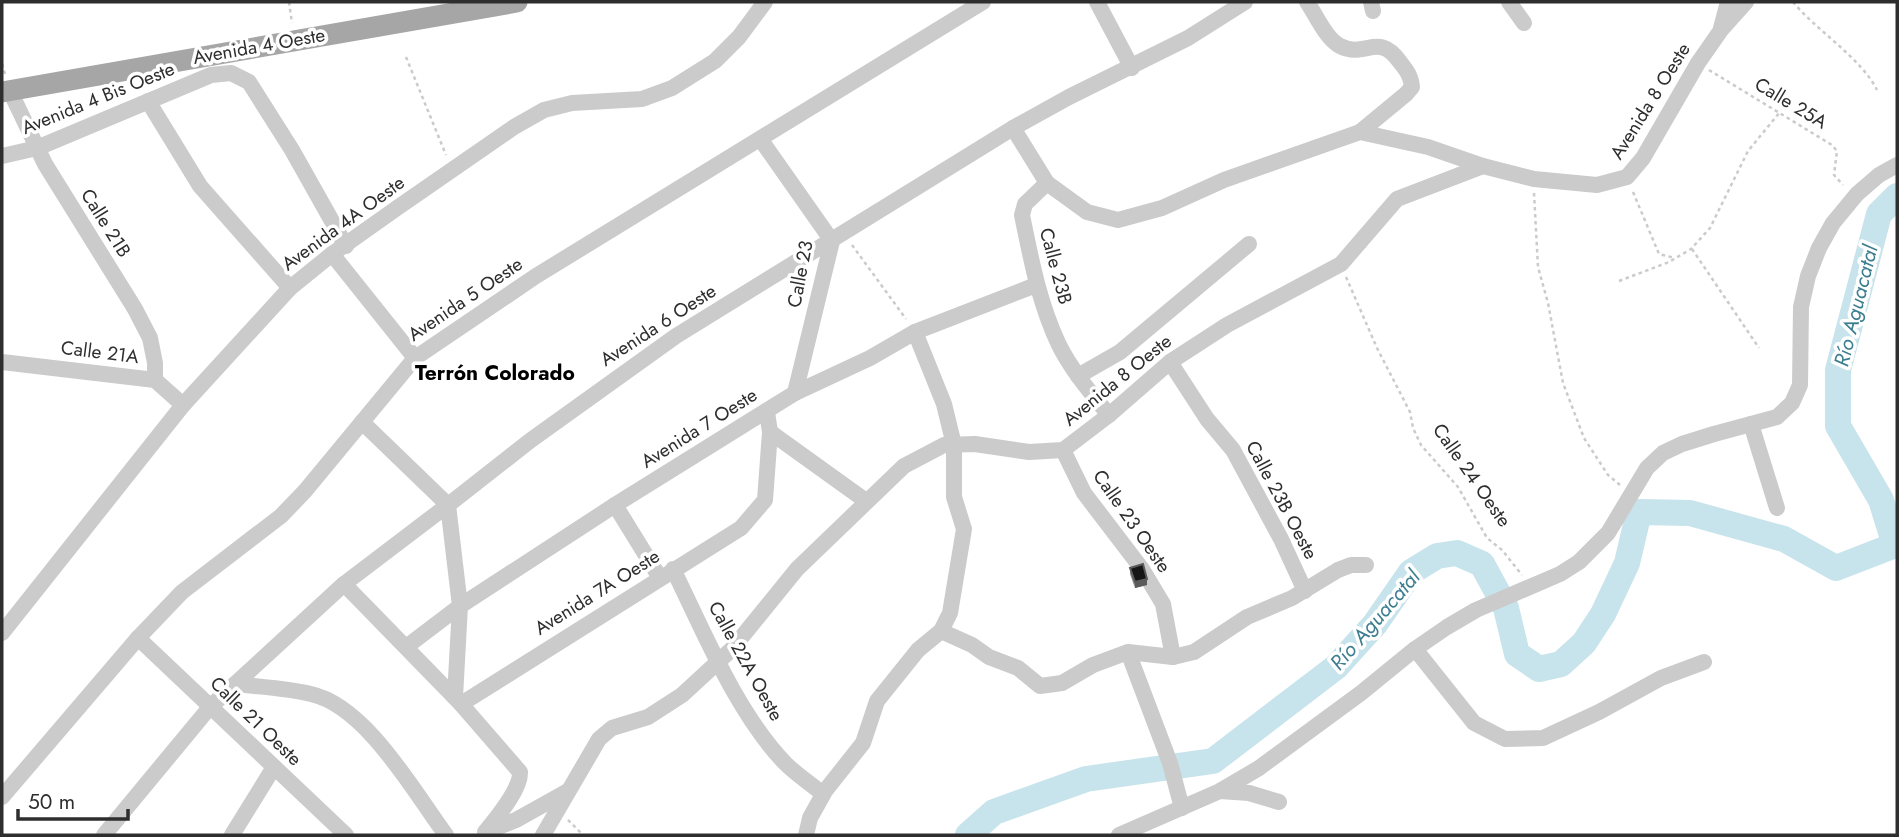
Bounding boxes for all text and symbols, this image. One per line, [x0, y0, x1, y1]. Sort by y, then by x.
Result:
street label: Avenida 4 Oeste [191, 21, 327, 71]
street label: Avenida 8 Oeste [1603, 37, 1697, 165]
street label: Avenida 4 Bis Oeste [18, 55, 179, 141]
street label: Calle 25A [1750, 71, 1833, 136]
street label: Avenida 4A Oeste [276, 169, 410, 277]
street label: Calle 21B [74, 183, 138, 263]
street label: Calle 23B [1033, 225, 1079, 307]
street label: Calle 23 [780, 238, 820, 310]
water label: Río Aguacatal [1826, 241, 1886, 370]
street label: Avenida 5 Oeste [402, 250, 528, 347]
street label: Avenida 6 Oeste [595, 277, 722, 373]
street label: Avenida 8 Oeste [1057, 328, 1177, 432]
street label: Calle 21A [60, 334, 141, 370]
district label: Terrón Colorado [415, 358, 575, 388]
street label: Avenida 7 Oeste [636, 381, 763, 475]
street label: Calle 24 Oeste [1426, 418, 1518, 532]
street label: Calle 23B Oeste [1239, 436, 1325, 564]
street label: Calle 23 Oeste [1087, 464, 1178, 578]
street label: Avenida 7A Oeste [529, 543, 665, 641]
water label: Río Aguacatal [1323, 562, 1428, 677]
street label: Calle 22A Oeste [702, 596, 790, 726]
street label: Calle 21 Oeste [204, 670, 308, 772]
scale bar [18, 778, 128, 822]
text: 50 m [28, 787, 75, 817]

